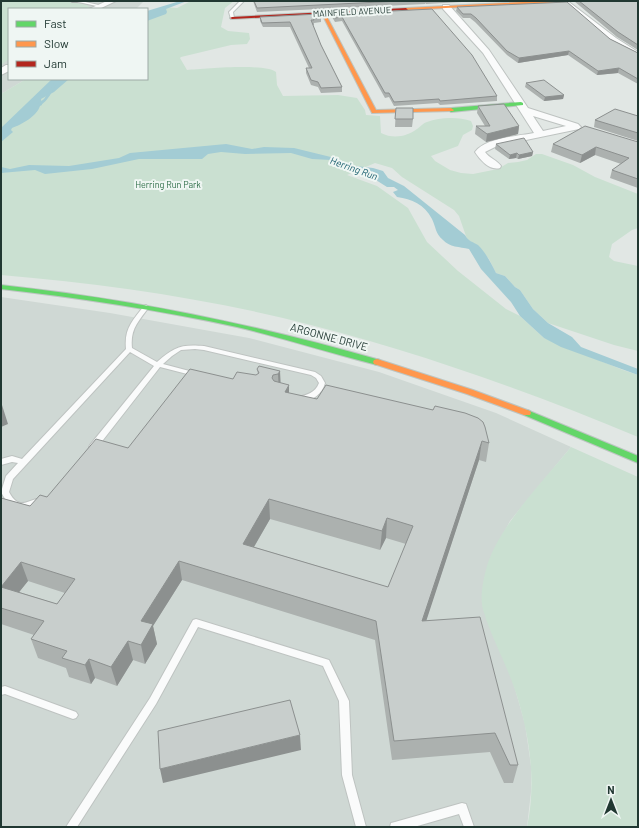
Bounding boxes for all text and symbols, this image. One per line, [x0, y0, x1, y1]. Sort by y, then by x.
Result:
street label: MAINFIELD AVENUE [312, 4, 391, 19]
legend [8, 8, 148, 80]
text: Fast [44, 16, 67, 30]
text: Slow [44, 36, 69, 50]
text: Jam [44, 56, 67, 70]
water label: Herring Run [329, 154, 379, 182]
park label: Herring Run Park [135, 179, 201, 190]
street label: ARGONNE DRIVE [289, 320, 370, 353]
north arrow [591, 780, 631, 820]
text: N [607, 783, 615, 796]

